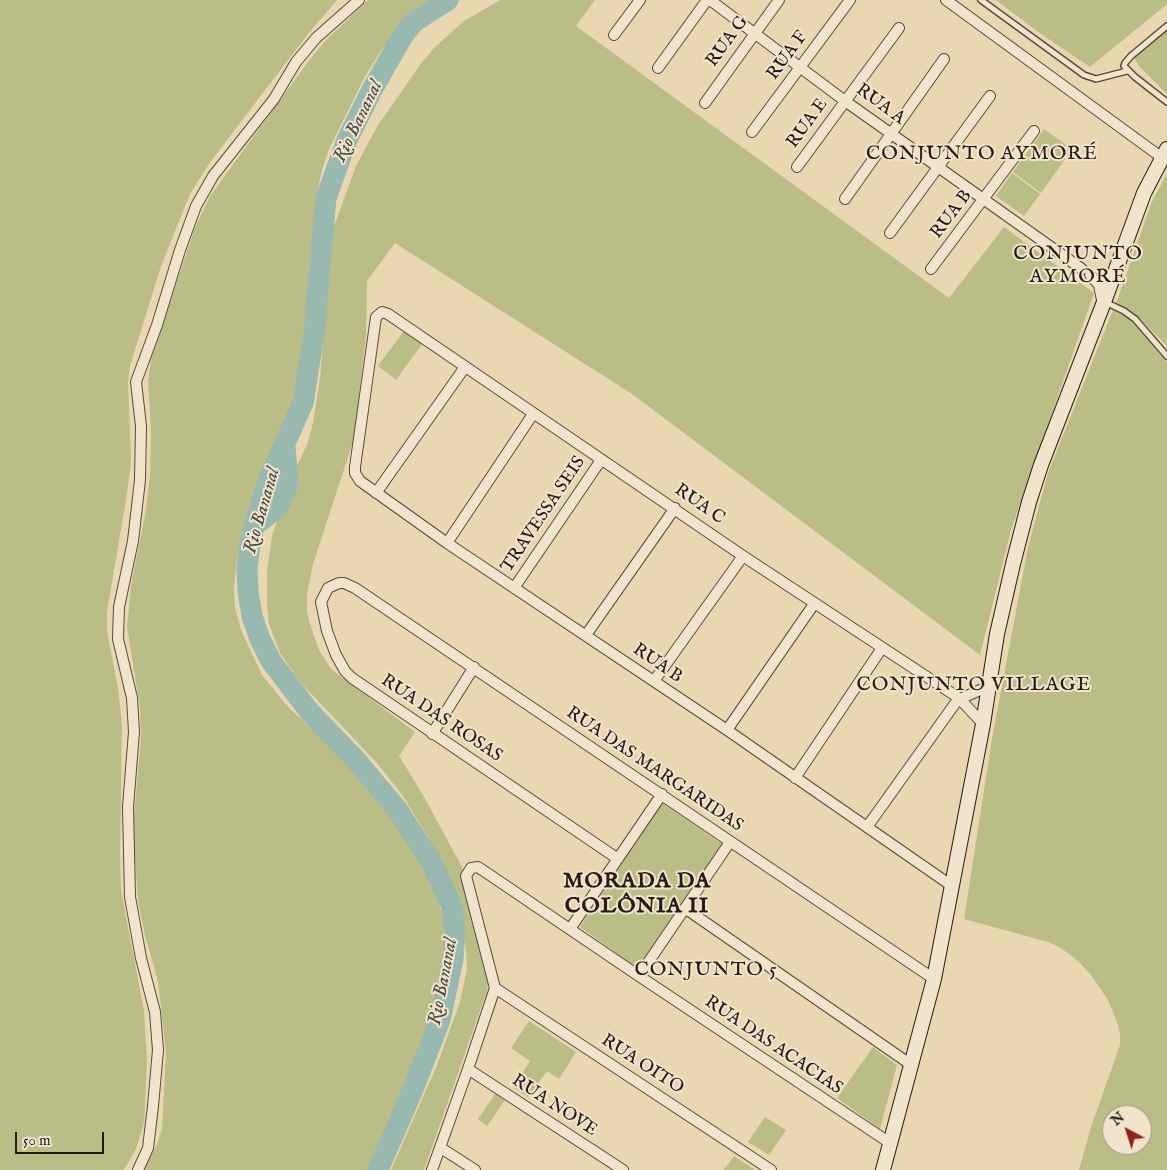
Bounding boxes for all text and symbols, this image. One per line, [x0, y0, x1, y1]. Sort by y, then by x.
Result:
street label: RUA G [702, 12, 754, 72]
street label: RUA F [763, 27, 813, 85]
water label: Rio Bananal [329, 77, 389, 167]
street label: RUA A [851, 80, 909, 130]
street label: RUA E [783, 95, 833, 153]
district label: CONJUNTO AYMORÉ [864, 143, 1100, 167]
street label: RUA B [927, 186, 977, 244]
district label: CONJUNTO AYMORÉ [1012, 243, 1144, 290]
street label: TRAVESSA SEIS [497, 453, 591, 577]
water label: Rio Bananal [240, 465, 286, 557]
street label: RUA C [670, 480, 728, 530]
street label: RUA B [628, 640, 686, 688]
street label: RUA DAS ROSAS [376, 670, 506, 768]
district label: CONJUNTO VILLAGE [855, 674, 1093, 698]
street label: RUA DAS MARGARIDAS [562, 703, 746, 837]
district label: MORADA DA COLÔNIA II [562, 869, 712, 920]
water label: Rio Bananal [424, 937, 464, 1027]
district label: CONJUNTO 5 [633, 959, 779, 983]
street label: RUA DAS ACACIAS [700, 992, 846, 1100]
street label: RUA OITO [597, 1030, 687, 1100]
street label: RUA NOVE [507, 1070, 601, 1142]
north arrow [1102, 1105, 1152, 1155]
text: N [1108, 1108, 1128, 1130]
scale bar [18, 1122, 106, 1154]
text: 50 m [23, 1131, 51, 1150]

